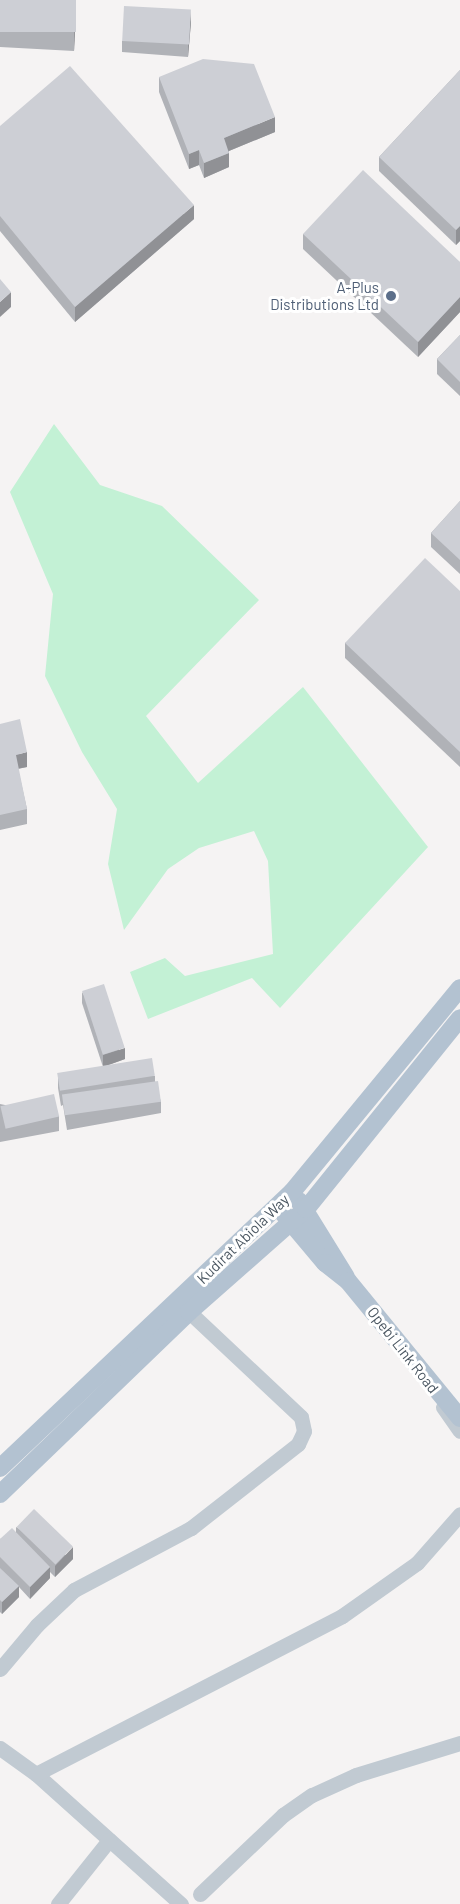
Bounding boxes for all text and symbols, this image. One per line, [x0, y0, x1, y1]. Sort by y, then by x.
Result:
place label: A-Plus Distributions Ltd [270, 278, 379, 313]
marker: A-Plus Distributions Ltd [384, 289, 398, 303]
street label: Kudirat Abiola Way [193, 1190, 293, 1288]
street label: Opebi Link Road [364, 1303, 442, 1397]

